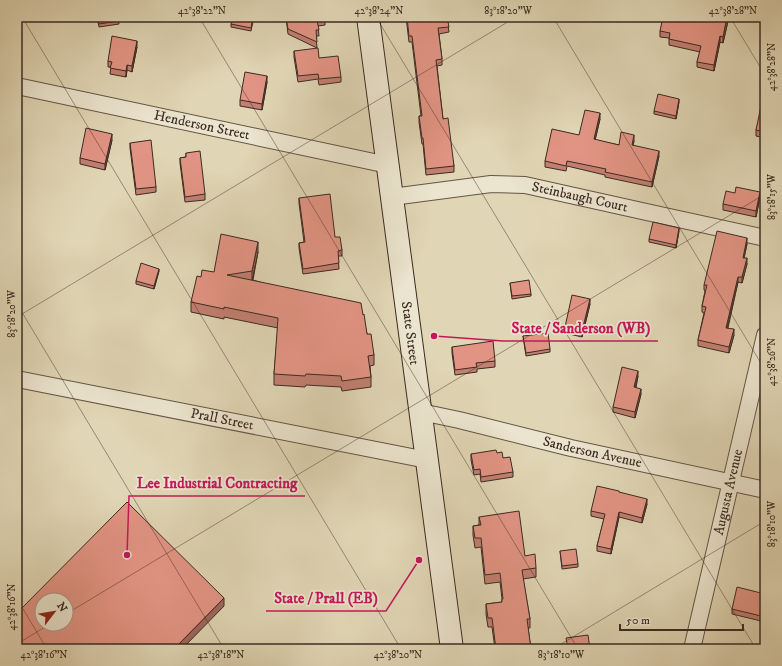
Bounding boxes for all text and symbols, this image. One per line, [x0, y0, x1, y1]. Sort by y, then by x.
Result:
text: 42°38'22"N [178, 5, 226, 17]
text: 42°38'24"N [354, 5, 404, 17]
text: 83°18'20"W [484, 5, 533, 17]
text: 42°38'28"N [709, 5, 757, 17]
text: 42°38'28"N [766, 43, 778, 91]
street label: Henderson Street [152, 106, 252, 144]
text: 83°18'15"W [766, 173, 778, 220]
street label: Steinbaugh Court [530, 178, 630, 217]
text: 83°18'20"W [6, 289, 18, 338]
street label: State Street [397, 300, 423, 367]
callout: State / Sanderson (WB) [503, 314, 658, 341]
text: State / Sanderson (WB) [512, 319, 650, 338]
text: 42°38'26"N [766, 338, 778, 386]
street label: Prall Street [189, 404, 256, 435]
street label: Sanderson Avenue [541, 432, 644, 472]
street label: Augusta Avenue [710, 447, 747, 537]
callout: Lee Industrial Contracting [129, 469, 305, 496]
text: Lee Industrial Contracting [137, 474, 298, 493]
text: 83°18'10"W [766, 500, 778, 547]
text: 42°38'16"N [6, 583, 18, 631]
callout: State / Prall (EB) [266, 584, 386, 611]
text: State / Prall (EB) [274, 589, 378, 608]
north arrow [34, 592, 74, 632]
text: N [53, 600, 70, 615]
scale bar [620, 606, 743, 632]
text: 50 m [626, 613, 650, 628]
text: 42°38'16"N [20, 649, 68, 661]
text: 42°38'18"N [197, 649, 245, 661]
text: 42°38'20"N [374, 649, 422, 661]
text: 83°18'10"W [538, 649, 585, 661]

